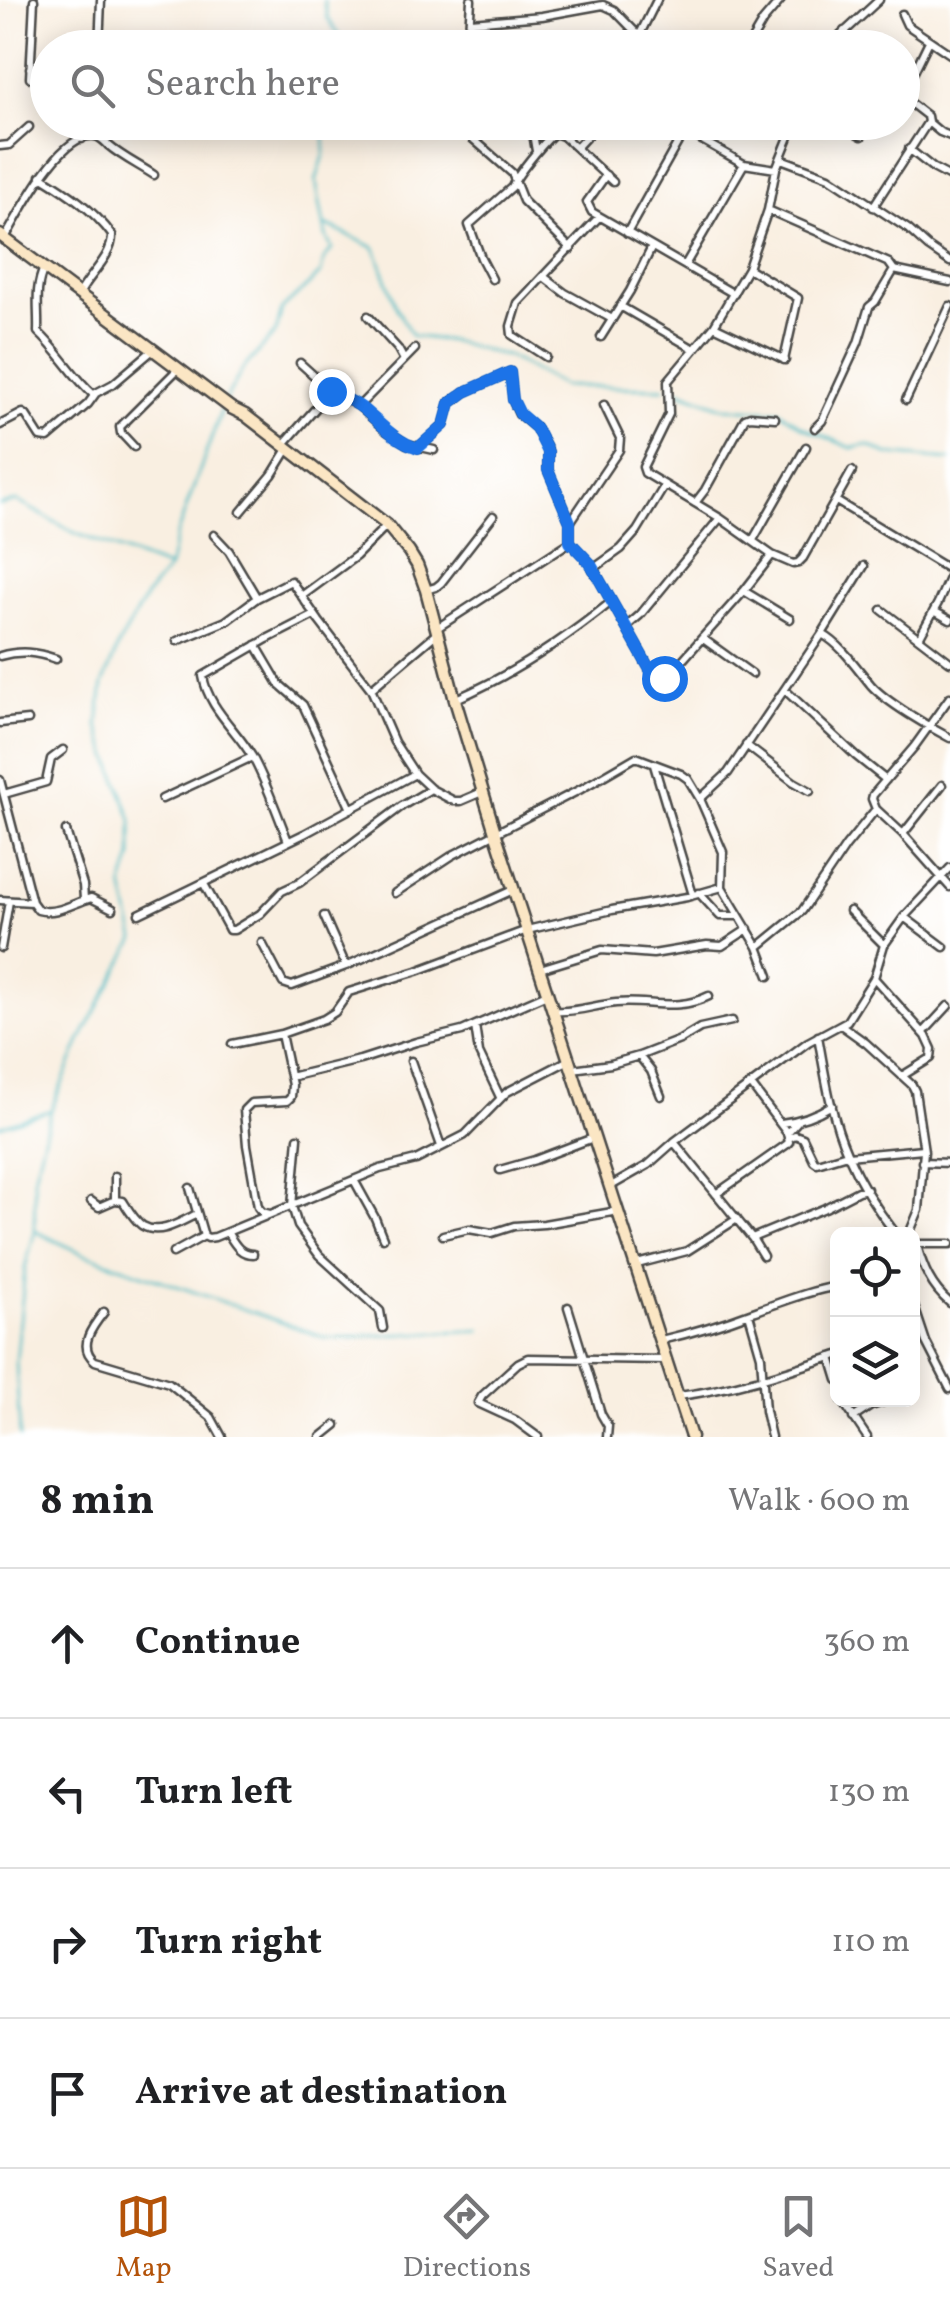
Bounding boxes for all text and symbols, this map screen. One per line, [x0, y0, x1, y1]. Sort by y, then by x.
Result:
search box [30, 30, 920, 140]
icon: search [65, 58, 120, 113]
text: Search here [145, 59, 340, 112]
route end [309, 369, 355, 415]
route start [642, 656, 688, 702]
map controls [830, 1227, 920, 1407]
button: locate [830, 1227, 920, 1317]
button: layers [830, 1317, 920, 1407]
text: 8 min [40, 1473, 154, 1532]
text: Walk · 600 m [728, 1480, 910, 1524]
icon: ahead [40, 1616, 95, 1671]
text: Continue [135, 1617, 300, 1670]
text: 360 m [823, 1621, 910, 1665]
icon: left [40, 1766, 95, 1821]
text: Turn left [135, 1767, 292, 1820]
text: 130 m [828, 1771, 910, 1815]
icon: right [40, 1916, 95, 1971]
text: Turn right [135, 1917, 322, 1970]
text: 110 m [831, 1921, 910, 1965]
icon: arrive [40, 2066, 95, 2121]
text: Arrive at destination [135, 2067, 508, 2120]
tab: Map [116, 2189, 172, 2288]
tab: Directions [403, 2189, 531, 2288]
tab: Saved [762, 2189, 834, 2288]

